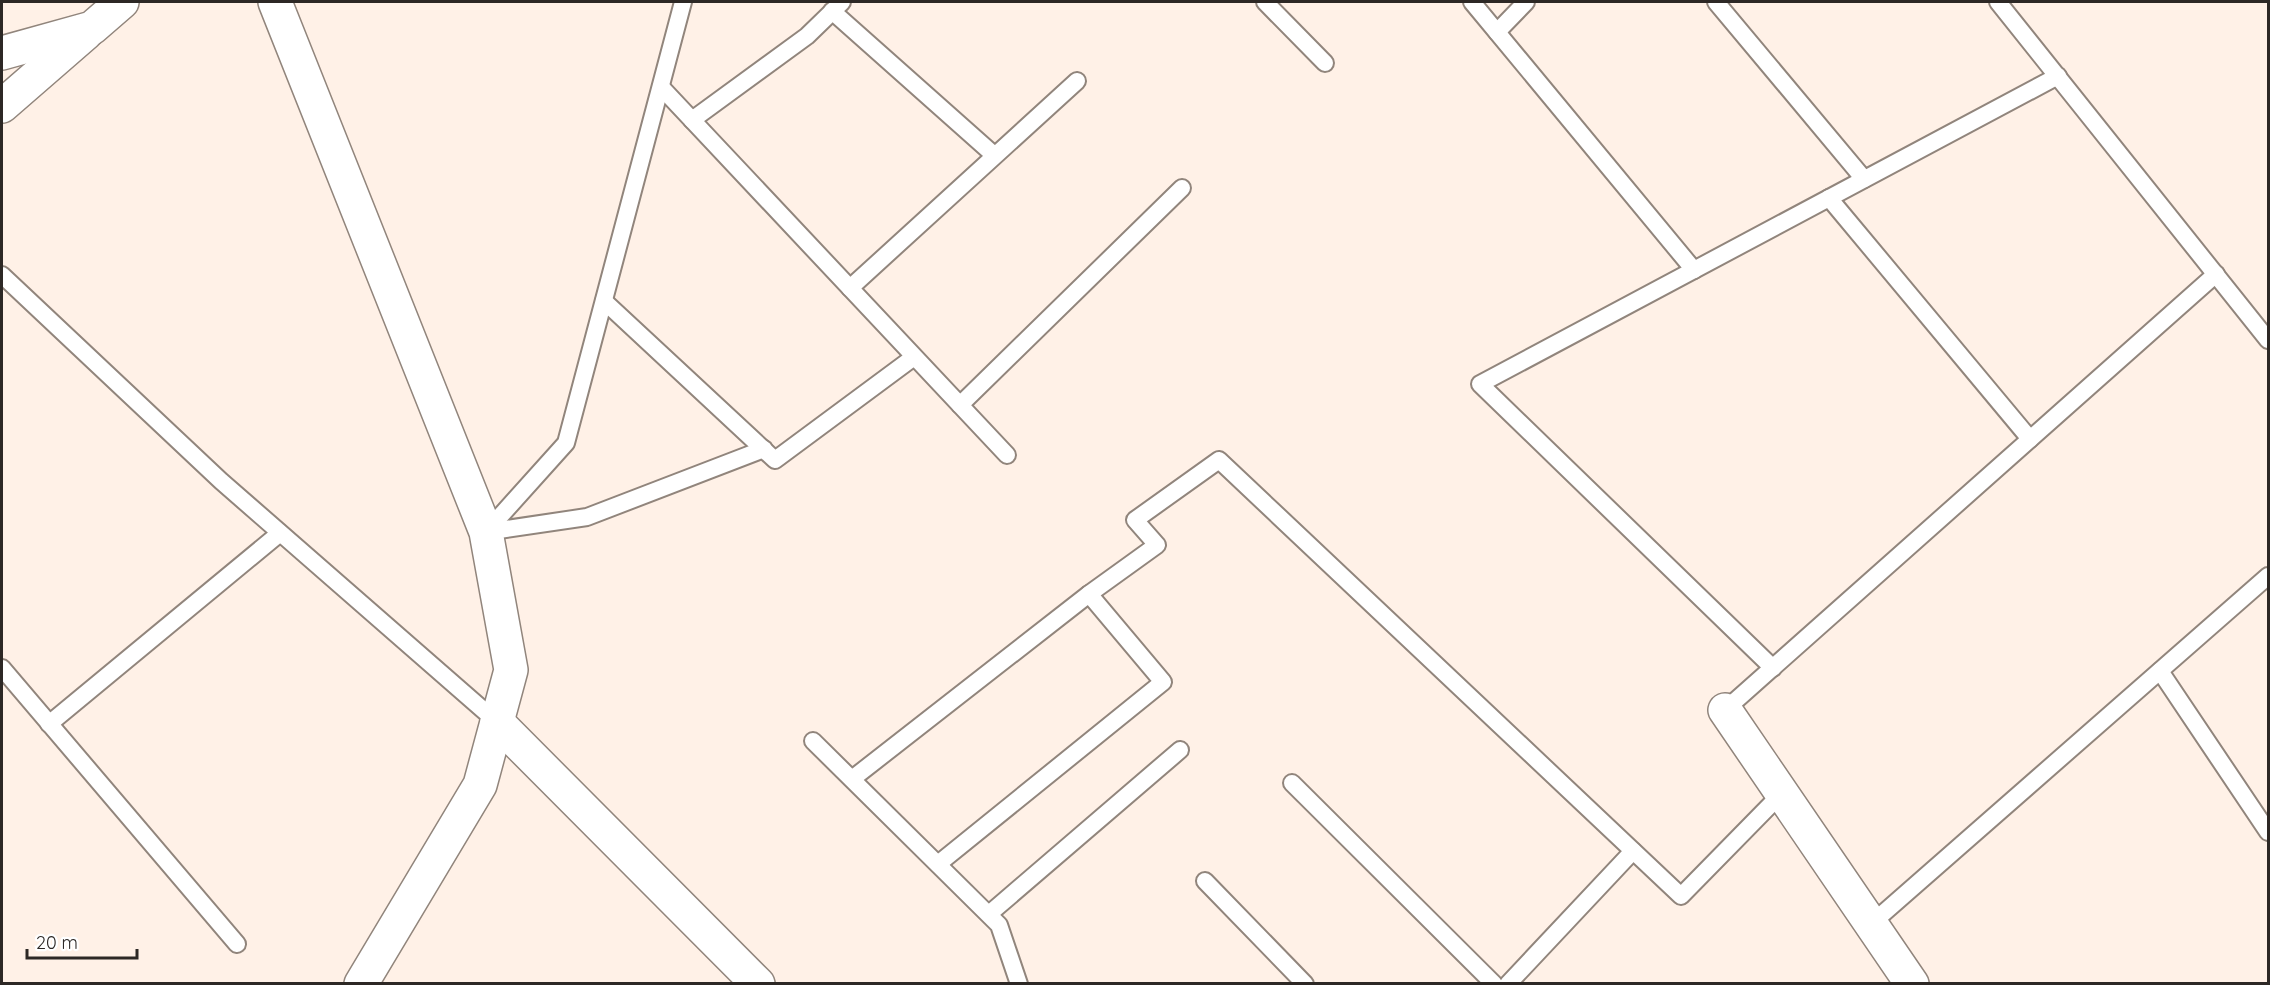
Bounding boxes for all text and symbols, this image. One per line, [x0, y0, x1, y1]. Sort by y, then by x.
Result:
scale bar [27, 922, 136, 960]
text: 20 m [36, 931, 78, 954]

